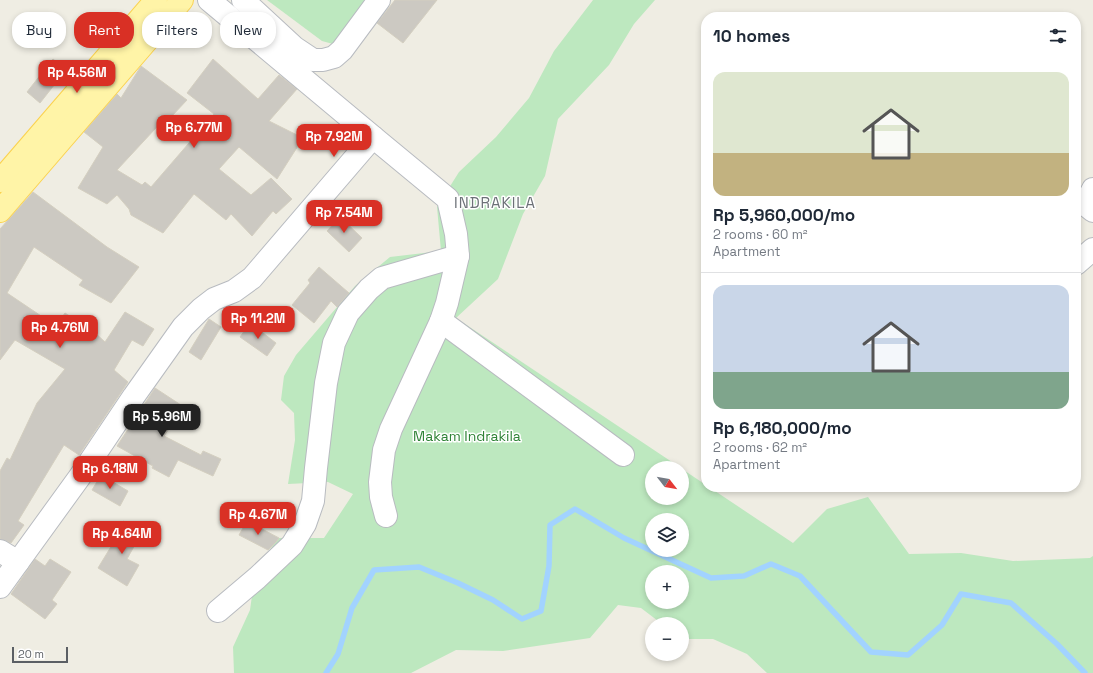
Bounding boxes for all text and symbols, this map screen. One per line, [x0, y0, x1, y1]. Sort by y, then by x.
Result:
chip: Buy [12, 12, 66, 48]
chip: Rent [74, 12, 134, 48]
chip: Filters [142, 12, 212, 48]
chip: New [220, 12, 276, 48]
text: 10 homes [713, 25, 790, 47]
icon: filters [1047, 25, 1069, 47]
pin: Rp 4.56M [36, 60, 118, 94]
text: Rp 4.56M [47, 64, 107, 81]
icon: home [855, 98, 927, 170]
pin: Rp 6.77M [153, 115, 235, 149]
text: Rp 6.77M [165, 119, 223, 136]
pin: Rp 7.92M [293, 124, 375, 158]
text: Rp 7.92M [305, 128, 363, 145]
district label: INDRAKILA [454, 193, 536, 212]
pin: Rp 7.54M [303, 200, 385, 234]
text: Rp 7.54M [315, 204, 373, 221]
text: Rp 5,960,000/mo [713, 204, 855, 226]
text: 2 rooms · 60 m² [713, 226, 808, 243]
text: Apartment [713, 243, 781, 260]
pin: Rp 11.2M [217, 306, 299, 340]
text: Rp 11.2M [231, 310, 285, 327]
icon: home [855, 311, 927, 383]
pin: Rp 4.76M [19, 315, 101, 349]
text: Rp 4.76M [31, 319, 89, 336]
pin: Rp 5.96M [121, 404, 203, 438]
text: Rp 5.96M [133, 408, 192, 425]
text: Rp 6,180,000/mo [713, 417, 852, 439]
park label: Makam Indrakila [413, 427, 521, 445]
text: 2 rooms · 62 m² [713, 439, 807, 456]
pin: Rp 6.18M [69, 456, 151, 490]
text: Apartment [713, 456, 781, 473]
text: Rp 6.18M [82, 460, 138, 477]
north arrow [645, 461, 689, 505]
map controls [645, 461, 689, 661]
pin: Rp 4.67M [217, 502, 299, 536]
text: Rp 4.67M [229, 506, 287, 523]
button: layers [645, 513, 689, 557]
pin: Rp 4.64M [81, 521, 163, 555]
text: Rp 4.64M [92, 525, 152, 542]
button: + [645, 565, 689, 609]
button: − [645, 617, 689, 661]
scale bar [12, 645, 68, 664]
text: 20 m [18, 647, 44, 661]

